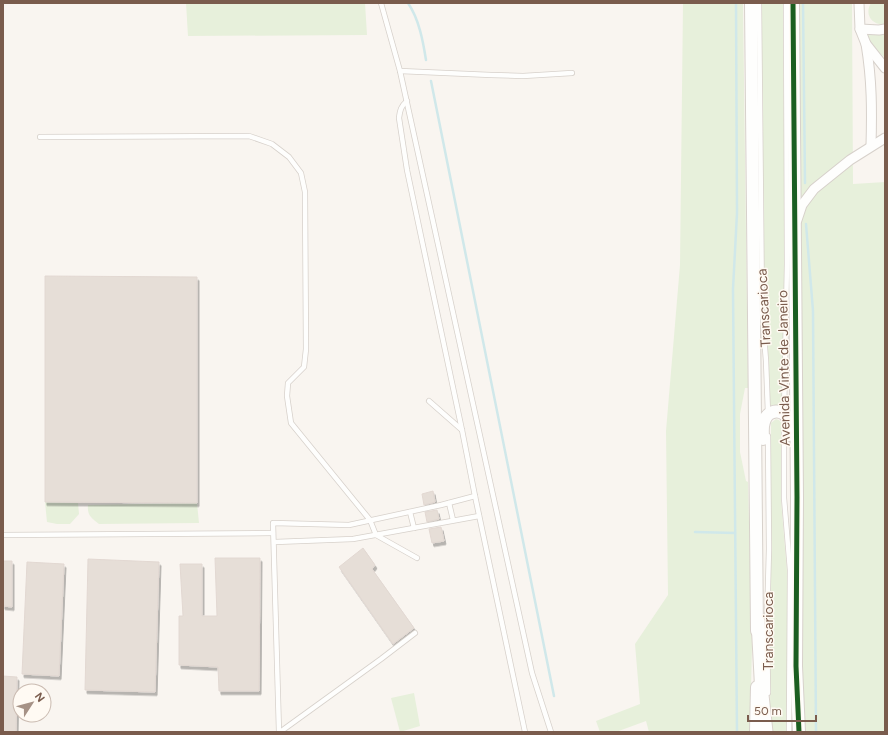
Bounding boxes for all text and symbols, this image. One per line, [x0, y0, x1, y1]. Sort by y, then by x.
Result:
street label: Transcarioca [753, 268, 775, 348]
street label: Avenida Vinte de Janeiro [774, 290, 794, 446]
street label: Transcarioca [760, 592, 777, 670]
north arrow [12, 683, 52, 723]
text: N [32, 690, 47, 705]
scale bar [748, 697, 816, 723]
text: 50 m [754, 704, 782, 718]

